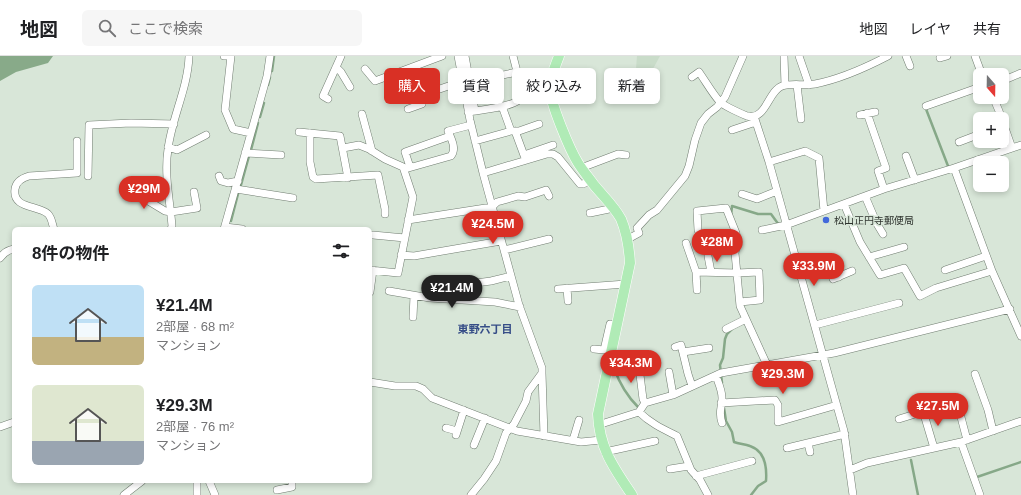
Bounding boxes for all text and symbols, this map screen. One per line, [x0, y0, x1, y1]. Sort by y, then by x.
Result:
search box [82, 10, 362, 46]
icon: search [96, 17, 118, 39]
text: 地図 [20, 19, 58, 40]
text: ここで検索 [128, 20, 203, 37]
text: 地図 [859, 21, 887, 37]
text: レイヤ [909, 21, 951, 37]
text: 共有 [973, 21, 1001, 37]
chip: 購入 [384, 68, 440, 104]
chip: 賃貸 [448, 68, 504, 104]
chip: 絞り込み [512, 68, 596, 104]
chip: 新着 [604, 68, 660, 104]
north arrow [973, 68, 1009, 104]
map controls [973, 68, 1009, 192]
button: + [973, 112, 1009, 148]
button: − [973, 156, 1009, 192]
pin: ¥29M [120, 176, 168, 210]
text: ¥29M [128, 181, 160, 196]
pin: ¥24.5M [460, 211, 526, 245]
marker: 松山正円寺郵便局 [821, 215, 831, 225]
place label: 松山正円寺郵便局 [834, 215, 914, 226]
text: ¥24.5M [471, 216, 515, 231]
pin: ¥28M [693, 229, 741, 263]
text: ¥28M [701, 234, 733, 249]
icon: filters [330, 240, 352, 262]
text: 8件の物件 [32, 244, 109, 263]
pin: ¥33.9M [781, 253, 847, 287]
text: ¥33.9M [792, 258, 836, 273]
pin: ¥21.4M [419, 275, 485, 309]
text: ¥21.4M [430, 280, 474, 295]
text: ¥21.4M [156, 296, 213, 315]
icon: home [64, 301, 112, 349]
text: 2部屋 · 68 m² [156, 319, 234, 334]
district label: 東野六丁目 [458, 323, 513, 335]
text: マンション [156, 338, 221, 353]
pin: ¥34.3M [598, 350, 664, 384]
text: ¥34.3M [609, 355, 653, 370]
pin: ¥29.3M [750, 361, 816, 395]
text: ¥29.3M [761, 366, 805, 381]
pin: ¥27.5M [905, 393, 971, 427]
text: ¥29.3M [156, 396, 213, 415]
text: ¥27.5M [916, 398, 960, 413]
icon: home [64, 401, 112, 449]
text: 2部屋 · 76 m² [156, 419, 234, 434]
text: マンション [156, 438, 221, 453]

